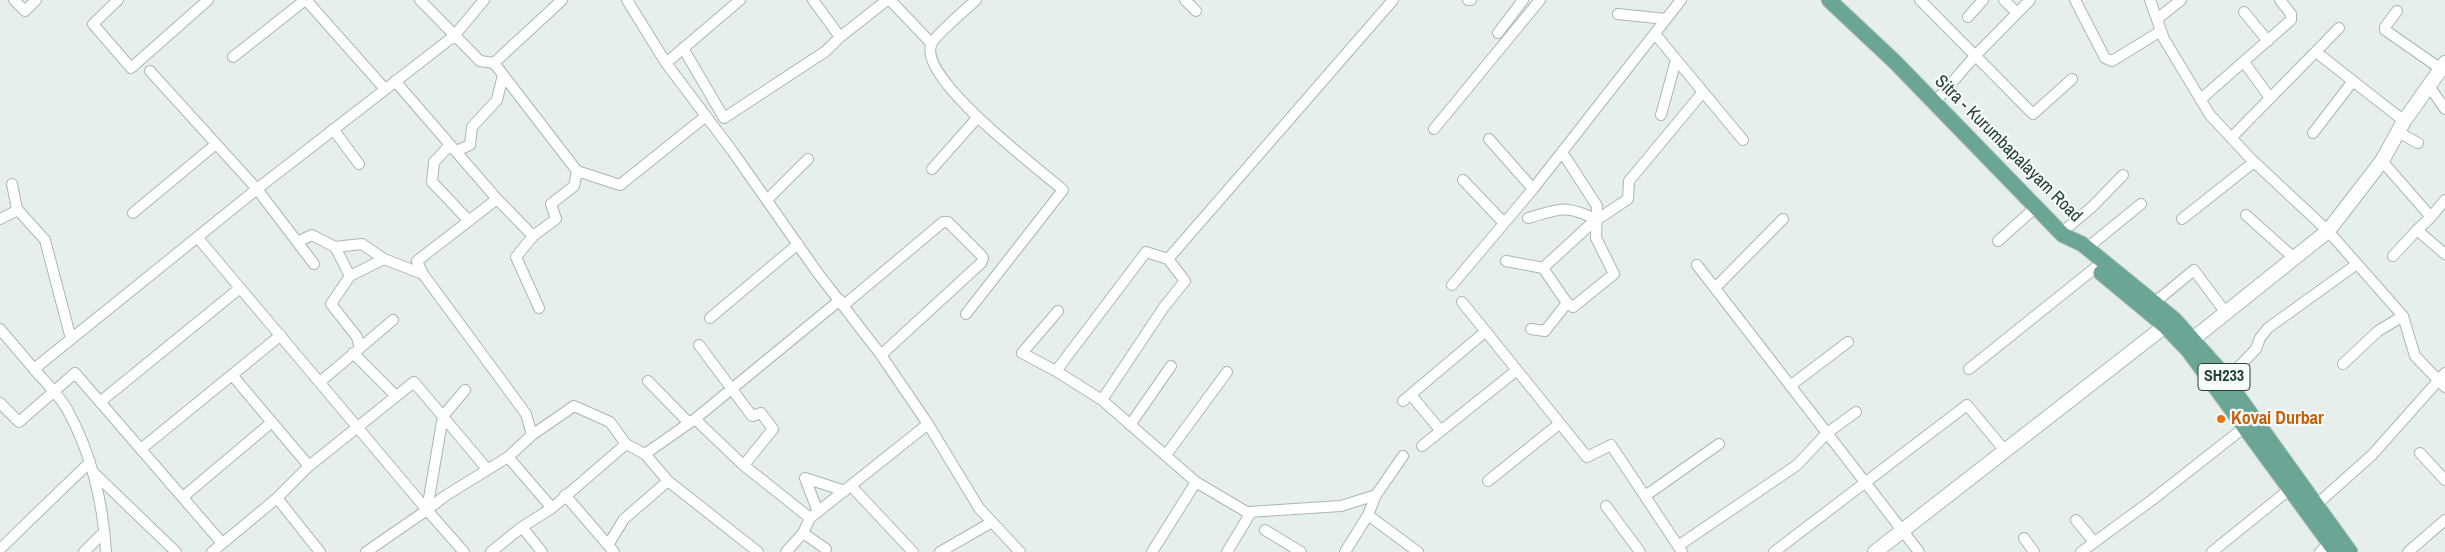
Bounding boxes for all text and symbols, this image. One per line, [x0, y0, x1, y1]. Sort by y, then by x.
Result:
street label: Sitra - Kurumbapalayam Road [1930, 71, 2086, 227]
road number: SH233 [2198, 364, 2250, 391]
place label: Kovai Durbar [2231, 408, 2324, 430]
marker: Kovai Durbar [2215, 413, 2227, 425]

